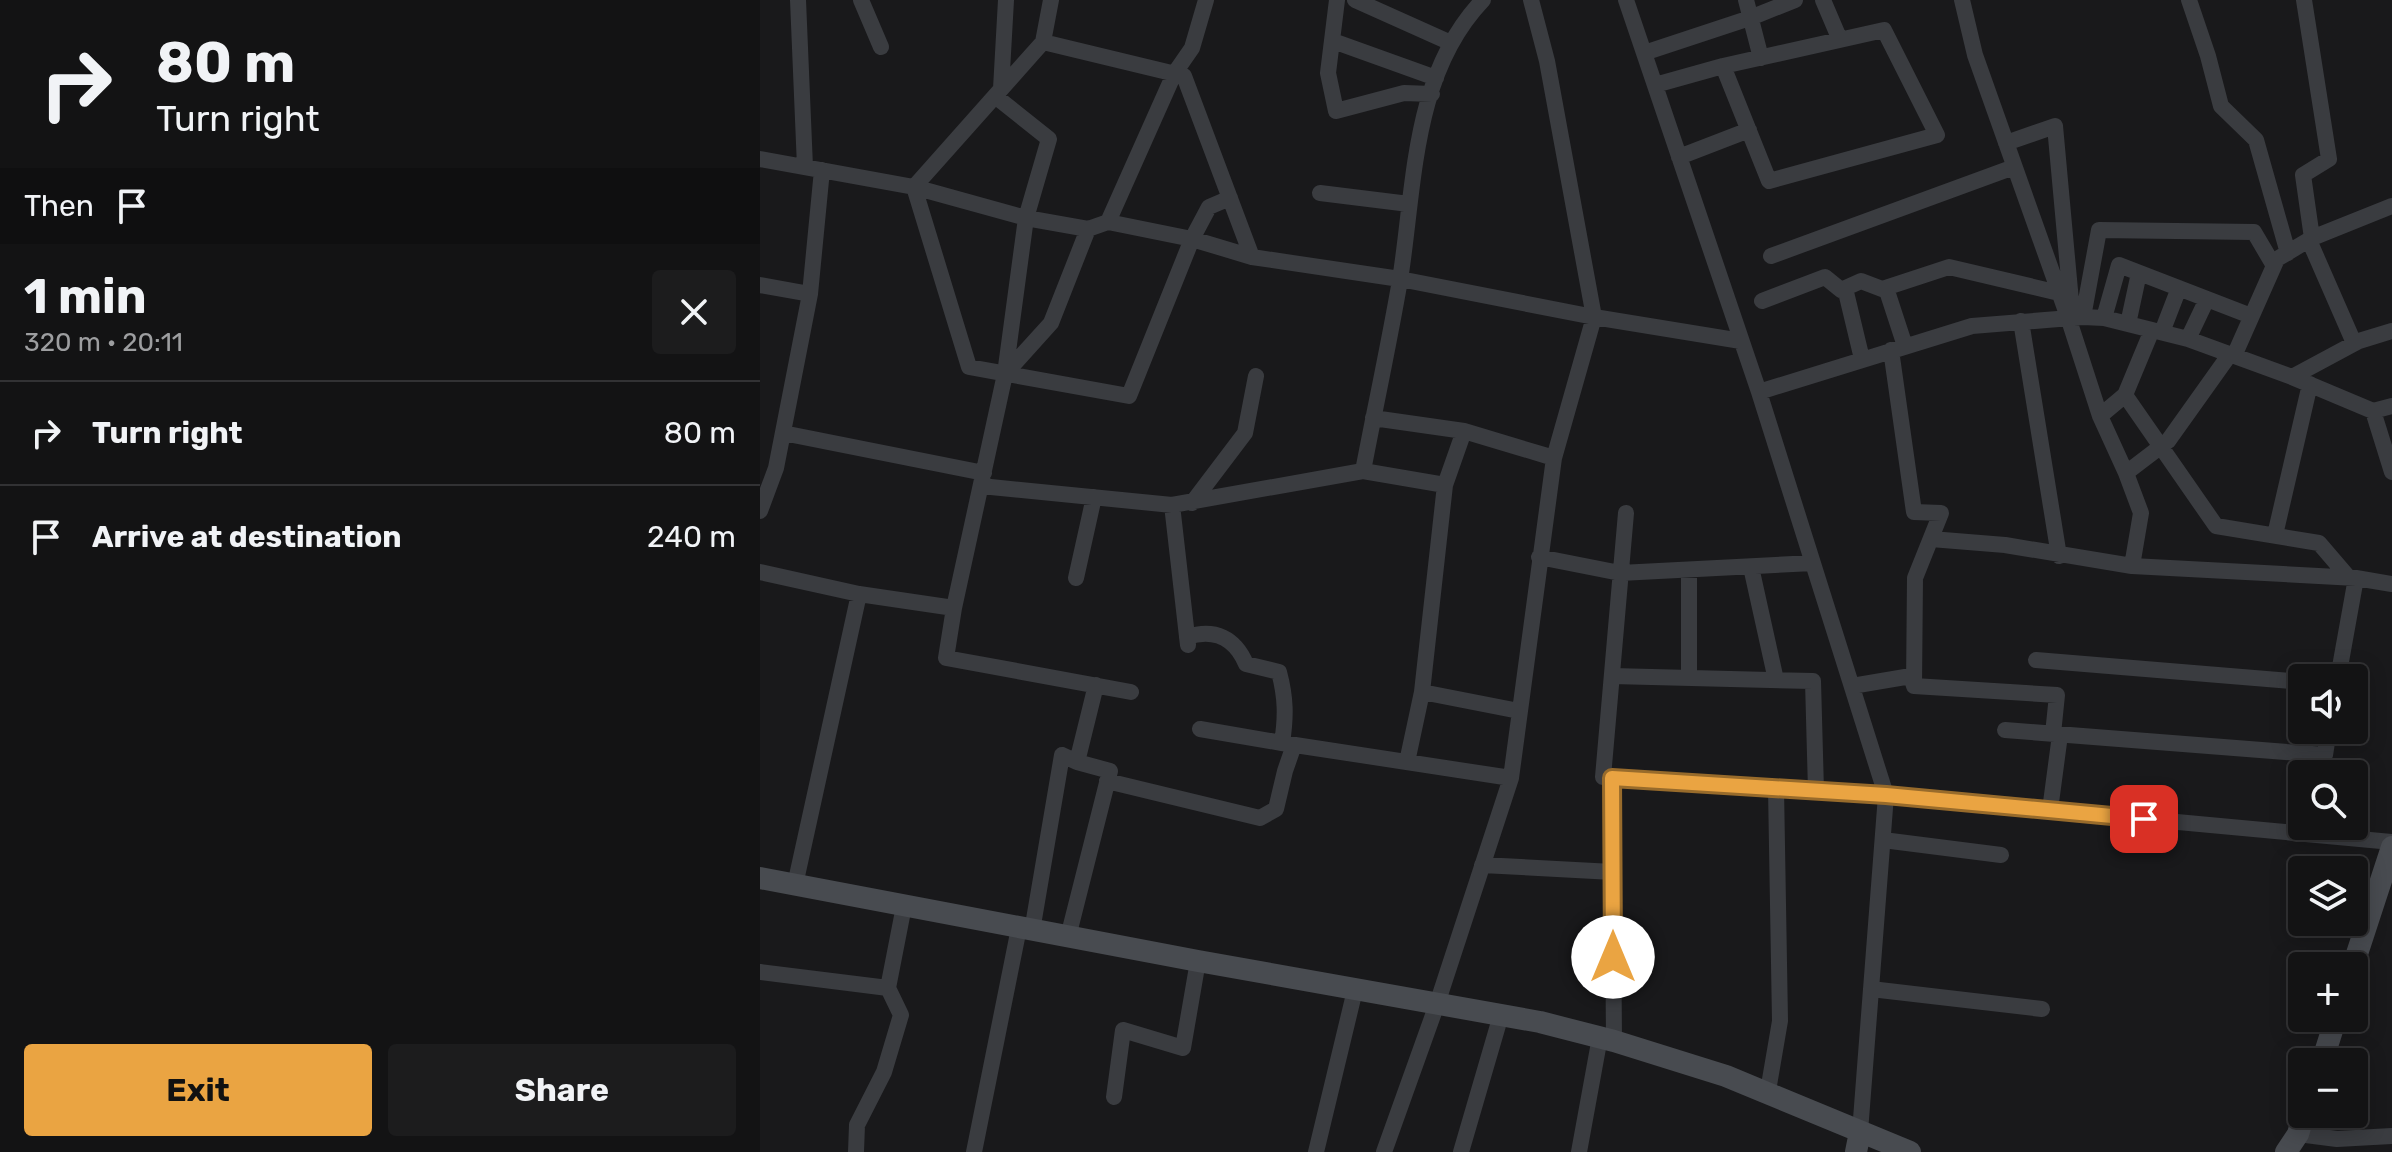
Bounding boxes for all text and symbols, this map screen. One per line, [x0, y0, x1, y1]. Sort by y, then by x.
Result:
text: 80 m [156, 30, 295, 96]
icon: right [24, 32, 128, 136]
text: Turn right [156, 97, 320, 140]
icon: arrive [110, 184, 154, 228]
text: Then [24, 188, 94, 224]
text: 1 min [24, 268, 147, 325]
button: close [652, 270, 736, 354]
text: 320 m · 20:11 [24, 327, 183, 358]
icon: right [24, 411, 68, 455]
text: Turn right [92, 415, 243, 451]
text: 80 m [664, 415, 736, 451]
icon: arrive [24, 515, 68, 559]
text: Arrive at destination [92, 519, 402, 555]
text: 240 m [647, 519, 736, 555]
map controls [2288, 664, 2368, 1128]
button: sound [2288, 664, 2368, 744]
button: search [2288, 760, 2368, 840]
pin [2110, 785, 2178, 853]
icon: arrive [2122, 797, 2166, 841]
button: layers [2288, 856, 2368, 936]
position arrow [1571, 915, 1655, 999]
button: + [2288, 952, 2368, 1032]
button: Exit [24, 1044, 372, 1136]
button: Share [388, 1044, 736, 1136]
button: − [2288, 1048, 2368, 1128]

